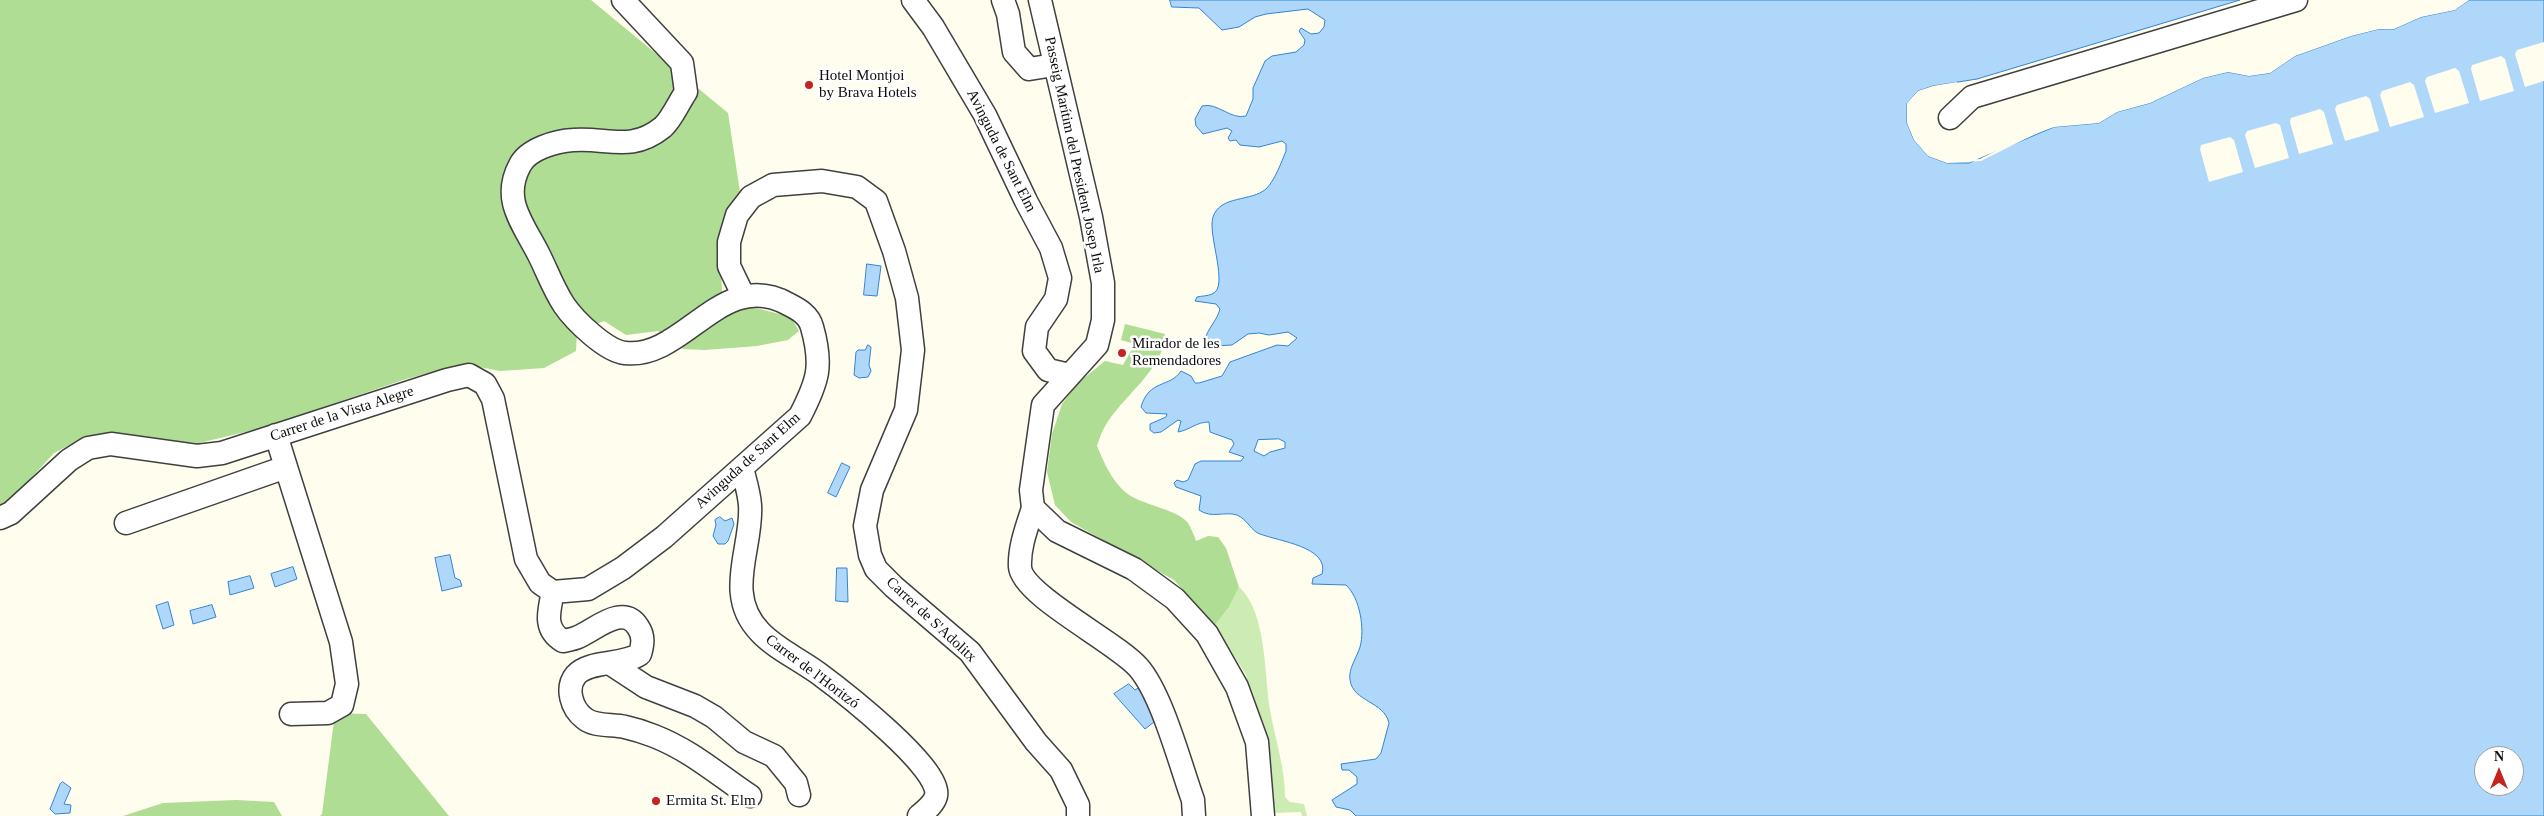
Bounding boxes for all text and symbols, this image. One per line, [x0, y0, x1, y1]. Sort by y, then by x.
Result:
street label: Passeig Marítim del President Josep Irla [1040, 35, 1108, 275]
place label: Hotel Montjoi by Brava Hotels [819, 67, 916, 102]
marker: Hotel Montjoi by Brava Hotels [803, 79, 815, 91]
street label: Avinguda de Sant Elm [962, 87, 1040, 215]
place label: Mirador de les Remendadores [1132, 335, 1221, 370]
marker: Mirador de les Remendadores [1116, 347, 1128, 359]
street label: Carrer de la Vista Alegre [268, 382, 416, 446]
street label: Avinguda de Sant Elm [692, 409, 804, 513]
street label: Carrer de S'Adolitx [882, 574, 980, 666]
street label: Carrer de l'Horitzó [762, 631, 862, 713]
north arrow [2474, 746, 2524, 796]
text: N [2494, 749, 2504, 764]
place label: Ermita St. Elm [666, 792, 756, 810]
marker: Ermita St. Elm [650, 795, 662, 807]

